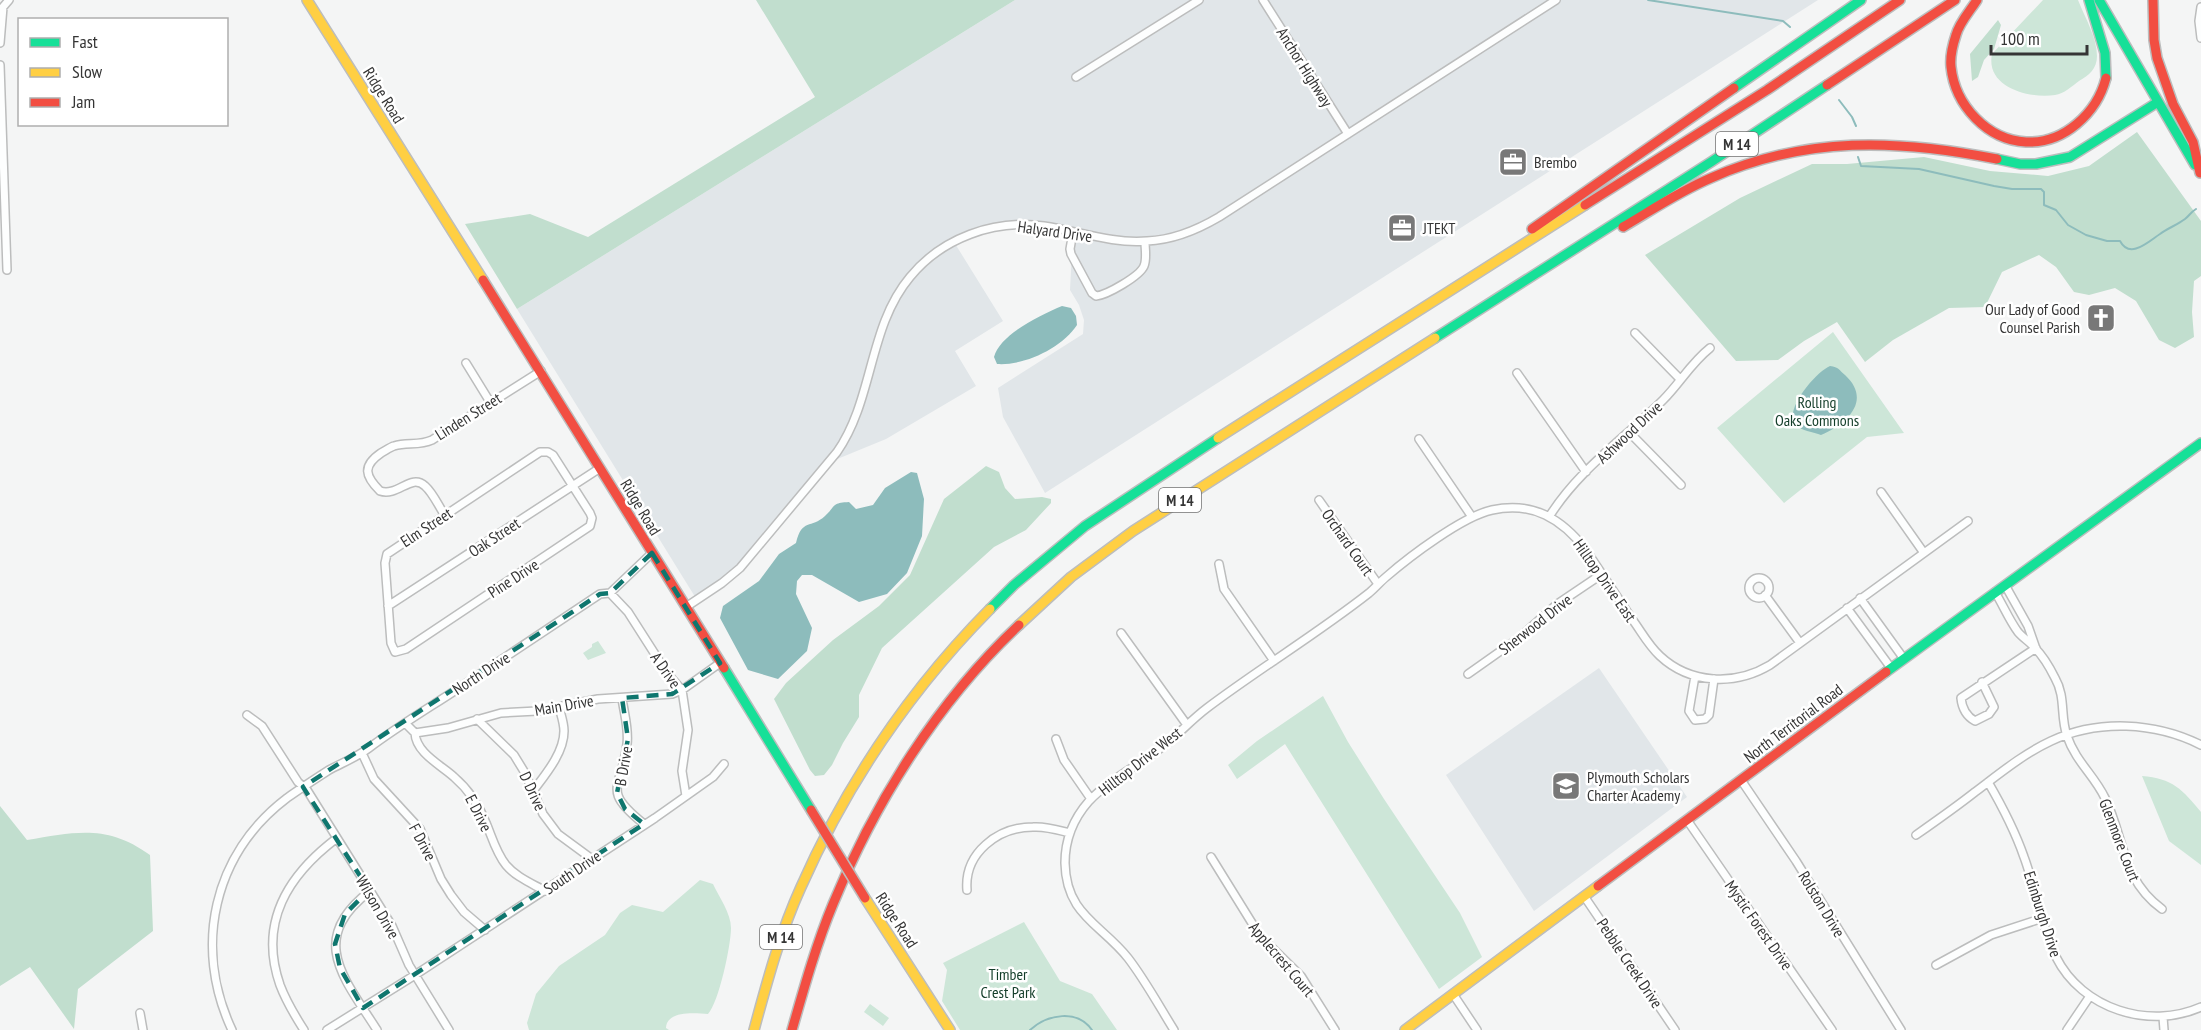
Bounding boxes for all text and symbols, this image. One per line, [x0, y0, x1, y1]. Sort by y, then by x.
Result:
legend [18, 18, 228, 126]
scale bar [1991, 18, 2087, 56]
street label: Anchor Highway [1273, 24, 1337, 110]
text: 100 m [2000, 27, 2040, 50]
text: Fast [72, 30, 98, 53]
text: Slow [72, 60, 103, 83]
street label: Ridge Road [359, 63, 409, 127]
text: Jam [71, 90, 95, 113]
road number: M 14 [1716, 132, 1758, 156]
office icon: Brembo [1497, 146, 1529, 178]
place label: Brembo [1534, 152, 1577, 172]
office icon: JTEKT [1386, 212, 1418, 244]
street label: Halyard Drive [1017, 216, 1093, 246]
place label: JTEKT [1422, 218, 1455, 238]
place label: Our Lady of Good Counsel Parish [1985, 299, 2080, 337]
church icon: Our Lady of Good Counsel Parish [2085, 302, 2117, 334]
street label: Linden Street [431, 388, 505, 444]
park label: Rolling Oaks Commons [1775, 392, 1859, 430]
street label: Ashwood Drive [1592, 397, 1666, 467]
street label: Ridge Road [616, 475, 666, 539]
road number: M 14 [1159, 488, 1201, 512]
street label: Elm Street [396, 503, 456, 551]
street label: Orchard Court [1318, 505, 1379, 580]
street label: Oak Street [464, 513, 524, 561]
street label: Hilltop Drive East [1569, 535, 1641, 626]
street label: Pine Drive [484, 554, 542, 602]
street label: Sherwood Drive [1494, 589, 1576, 659]
street label: North Drive [449, 647, 513, 699]
street label: A Drive [646, 648, 686, 692]
street label: North Territorial Road [1739, 679, 1847, 767]
street label: Main Drive [533, 690, 595, 720]
street label: Hilltop Drive West [1095, 722, 1186, 800]
street label: B Drive [610, 745, 636, 787]
place label: Plymouth Scholars Charter Academy [1587, 767, 1689, 805]
street label: D Drive [515, 768, 551, 814]
school or university icon: Plymouth Scholars Charter Academy [1550, 770, 1582, 802]
street label: E Drive [461, 791, 497, 835]
street label: Glenmore Court [2095, 796, 2145, 885]
street label: F Drive [405, 820, 441, 864]
street label: South Drive [540, 846, 604, 898]
street label: Rolston Drive [1794, 867, 1850, 941]
street label: Edinburgh Drive [2020, 869, 2066, 959]
street label: Wilson Drive [352, 872, 404, 942]
street label: Mystic Forest Drive [1721, 876, 1797, 974]
street label: Ridge Road [872, 888, 922, 952]
street label: Pebble Creek Drive [1593, 914, 1667, 1012]
street label: Applecrest Court [1245, 918, 1319, 1001]
road number: M 14 [760, 925, 802, 949]
park label: Timber Crest Park [980, 964, 1036, 1002]

